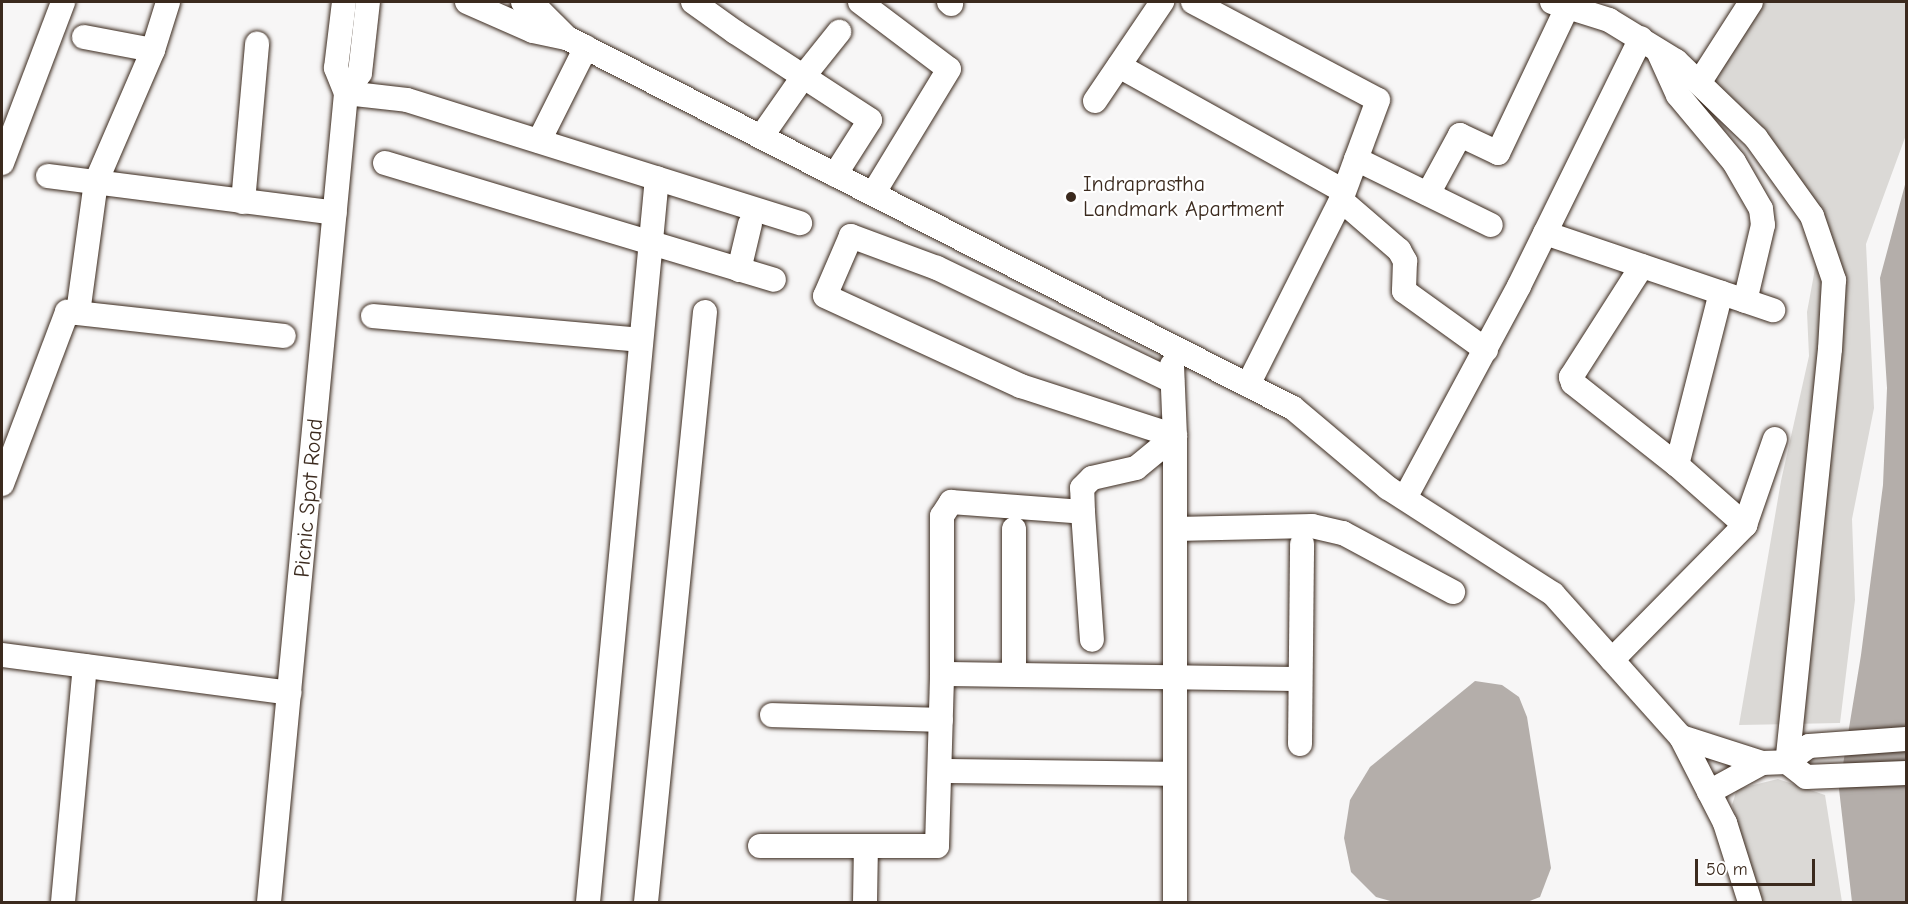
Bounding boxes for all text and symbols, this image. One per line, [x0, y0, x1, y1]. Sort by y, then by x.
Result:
place label: Indraprastha Landmark Apartment [1083, 171, 1284, 222]
marker: Indraprastha Landmark Apartment [1064, 190, 1078, 204]
street label: Picnic Spot Road [289, 417, 329, 579]
scale bar [1698, 847, 1818, 885]
text: 50 m [1706, 859, 1748, 880]

